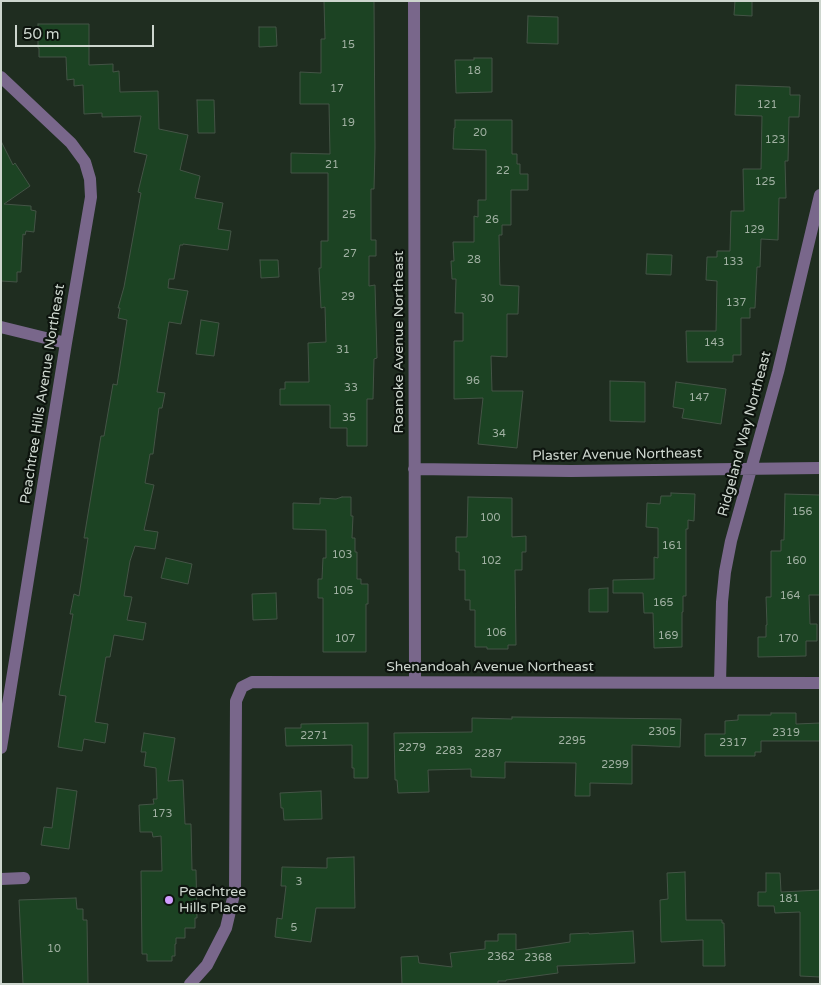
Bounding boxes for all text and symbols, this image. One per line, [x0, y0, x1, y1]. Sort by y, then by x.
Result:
scale bar [18, 15, 156, 47]
text: 50 m [23, 25, 60, 43]
house number: 15 [341, 38, 355, 52]
house number: 18 [467, 64, 481, 78]
house number: 17 [330, 82, 344, 96]
house number: 121 [757, 98, 777, 112]
house number: 19 [341, 116, 355, 130]
house number: 20 [473, 126, 487, 140]
house number: 123 [765, 133, 785, 147]
house number: 21 [325, 158, 339, 172]
house number: 22 [496, 164, 510, 178]
house number: 125 [755, 175, 775, 189]
house number: 25 [342, 208, 356, 222]
house number: 26 [485, 213, 499, 227]
house number: 129 [744, 223, 764, 237]
house number: 27 [343, 247, 357, 261]
street label: Roanoke Avenue Northeast [391, 251, 407, 433]
house number: 28 [467, 253, 481, 267]
house number: 133 [723, 255, 743, 269]
street label: Peachtree Hills Avenue Northeast [17, 283, 69, 505]
house number: 29 [341, 290, 355, 304]
house number: 30 [480, 292, 494, 306]
house number: 137 [726, 296, 746, 310]
house number: 143 [704, 336, 724, 350]
house number: 31 [336, 343, 350, 357]
street label: Ridgeland Way Northeast [715, 349, 775, 519]
house number: 96 [466, 374, 480, 388]
house number: 33 [344, 381, 358, 395]
house number: 147 [689, 391, 709, 405]
house number: 35 [342, 411, 356, 425]
house number: 34 [492, 427, 506, 441]
street label: Plaster Avenue Northeast [532, 445, 702, 465]
house number: 156 [792, 505, 812, 519]
house number: 100 [480, 511, 500, 525]
house number: 161 [662, 539, 682, 553]
house number: 103 [332, 548, 352, 562]
house number: 102 [481, 554, 501, 568]
house number: 160 [786, 554, 806, 568]
house number: 105 [333, 584, 353, 598]
house number: 164 [780, 589, 800, 603]
house number: 165 [653, 596, 673, 610]
house number: 106 [486, 626, 506, 640]
house number: 169 [658, 629, 678, 643]
house number: 107 [335, 632, 355, 646]
house number: 170 [778, 632, 798, 646]
street label: Shenandoah Avenue Northeast [386, 659, 594, 675]
house number: 2305 [648, 725, 676, 739]
house number: 2319 [772, 726, 800, 740]
house number: 2271 [300, 729, 328, 743]
house number: 2295 [558, 734, 586, 748]
house number: 2317 [719, 736, 747, 750]
house number: 2279 [398, 741, 426, 755]
house number: 2283 [435, 744, 463, 758]
house number: 2287 [474, 747, 502, 761]
house number: 2299 [601, 758, 629, 772]
house number: 173 [152, 807, 172, 821]
house number: 3 [296, 875, 302, 889]
place label: Peachtree Hills Place [179, 884, 246, 916]
house number: 181 [779, 892, 799, 906]
marker: Peachtree Hills Place [163, 894, 175, 906]
house number: 5 [291, 921, 297, 935]
house number: 10 [47, 942, 61, 956]
house number: 2362 [487, 950, 515, 964]
house number: 2368 [524, 951, 552, 965]

